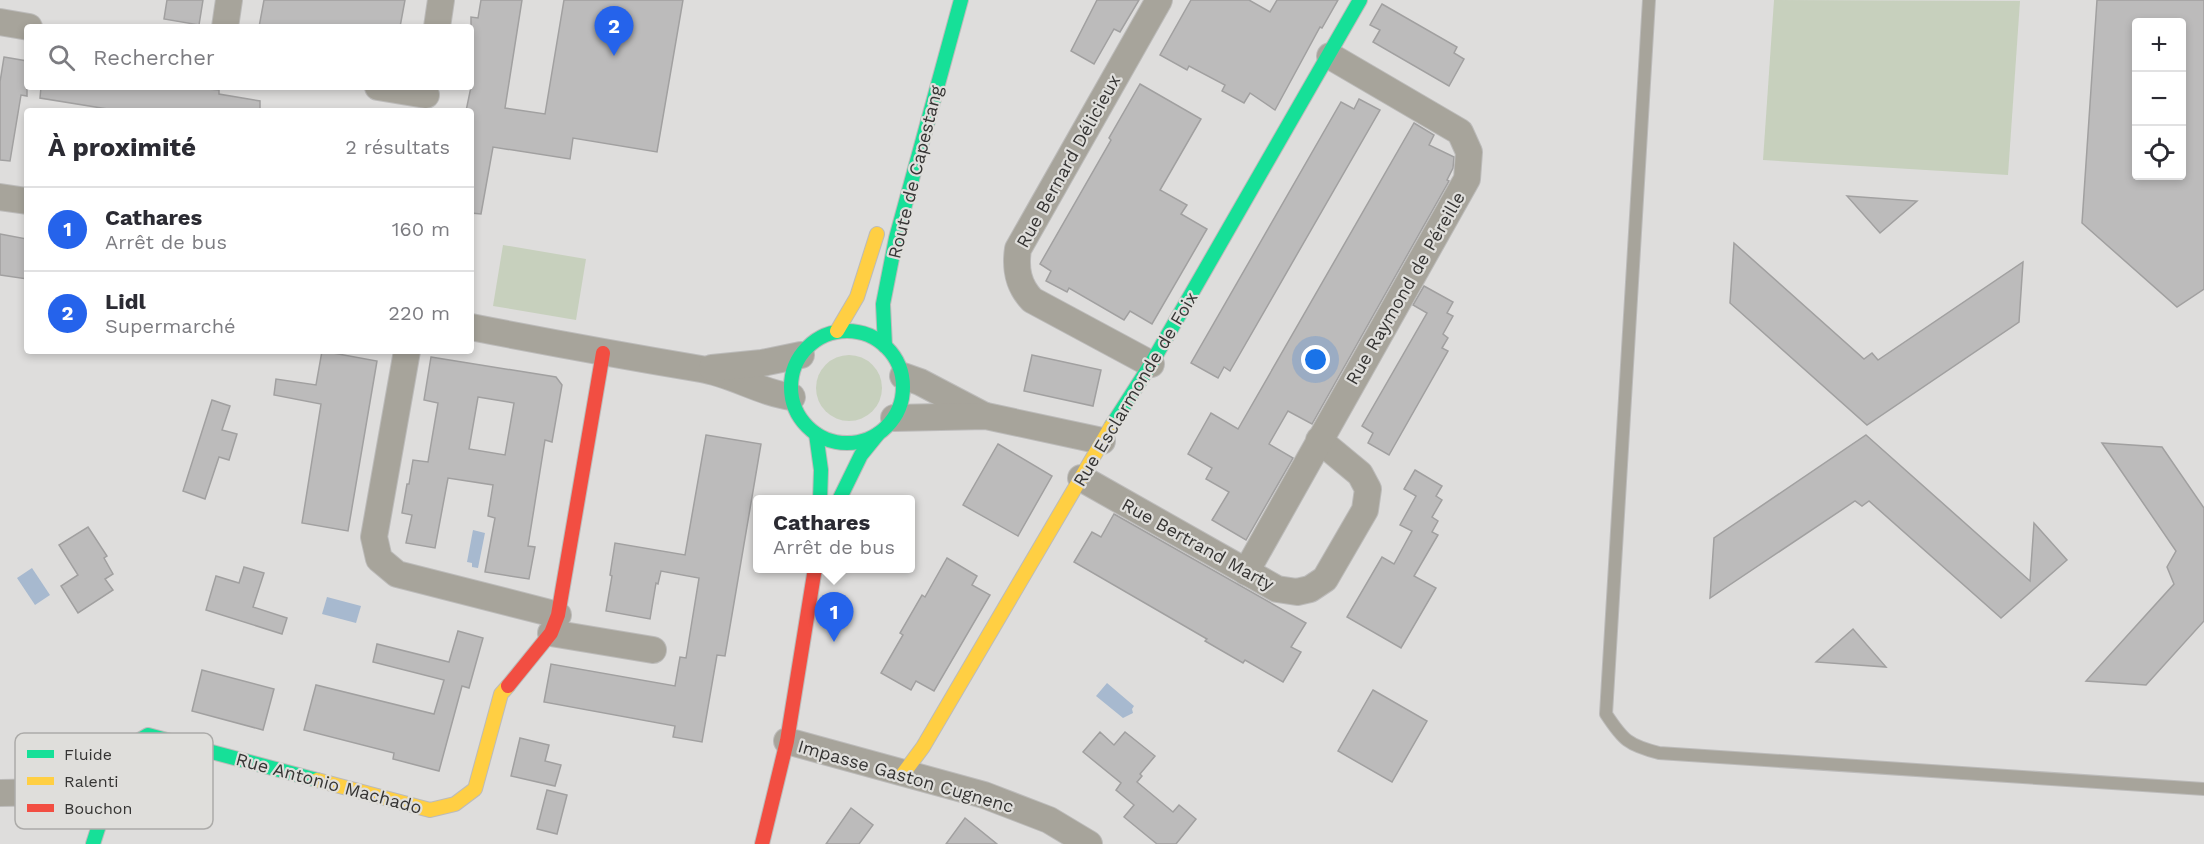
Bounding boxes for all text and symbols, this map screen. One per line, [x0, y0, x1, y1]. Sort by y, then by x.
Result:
pin: 2 [594, 7, 634, 56]
map controls [2132, 18, 2186, 180]
button: + [2132, 18, 2186, 72]
search box [24, 24, 474, 90]
icon: search [45, 41, 78, 74]
text: Rechercher [93, 45, 215, 70]
street label: Rue Bernard Délicieux [1012, 71, 1124, 251]
button: − [2132, 72, 2186, 126]
street label: Route de Capestang [883, 83, 947, 261]
button: locate [2132, 126, 2186, 180]
text: À proximité [48, 132, 196, 162]
text: 2 résultats [345, 135, 450, 159]
street label: Rue Raymond de Péreille [1341, 188, 1469, 388]
text: Cathares [105, 205, 202, 230]
text: 1 [63, 217, 72, 241]
text: 160 m [392, 217, 450, 241]
text: Arrêt de bus [105, 230, 227, 254]
street label: Rue Esclarmonde de Foix [1068, 288, 1202, 490]
text: Lidl [105, 289, 146, 314]
text: 2 [62, 301, 73, 325]
text: 220 m [388, 301, 450, 325]
text: Supermarché [105, 314, 236, 338]
your location [1301, 345, 1330, 374]
street label: Rue Bertrand Marty [1118, 493, 1278, 595]
popup [753, 495, 915, 573]
text: Cathares [773, 510, 870, 535]
text: Arrêt de bus [773, 535, 895, 559]
pin: 1 [814, 592, 854, 642]
legend [15, 733, 213, 829]
street label: Impasse Gaston Cugnenc [796, 735, 1016, 817]
text: Fluide [64, 745, 112, 764]
street label: Rue Antonio Machado [234, 748, 424, 818]
text: Ralenti [64, 772, 119, 791]
text: Bouchon [64, 799, 132, 818]

